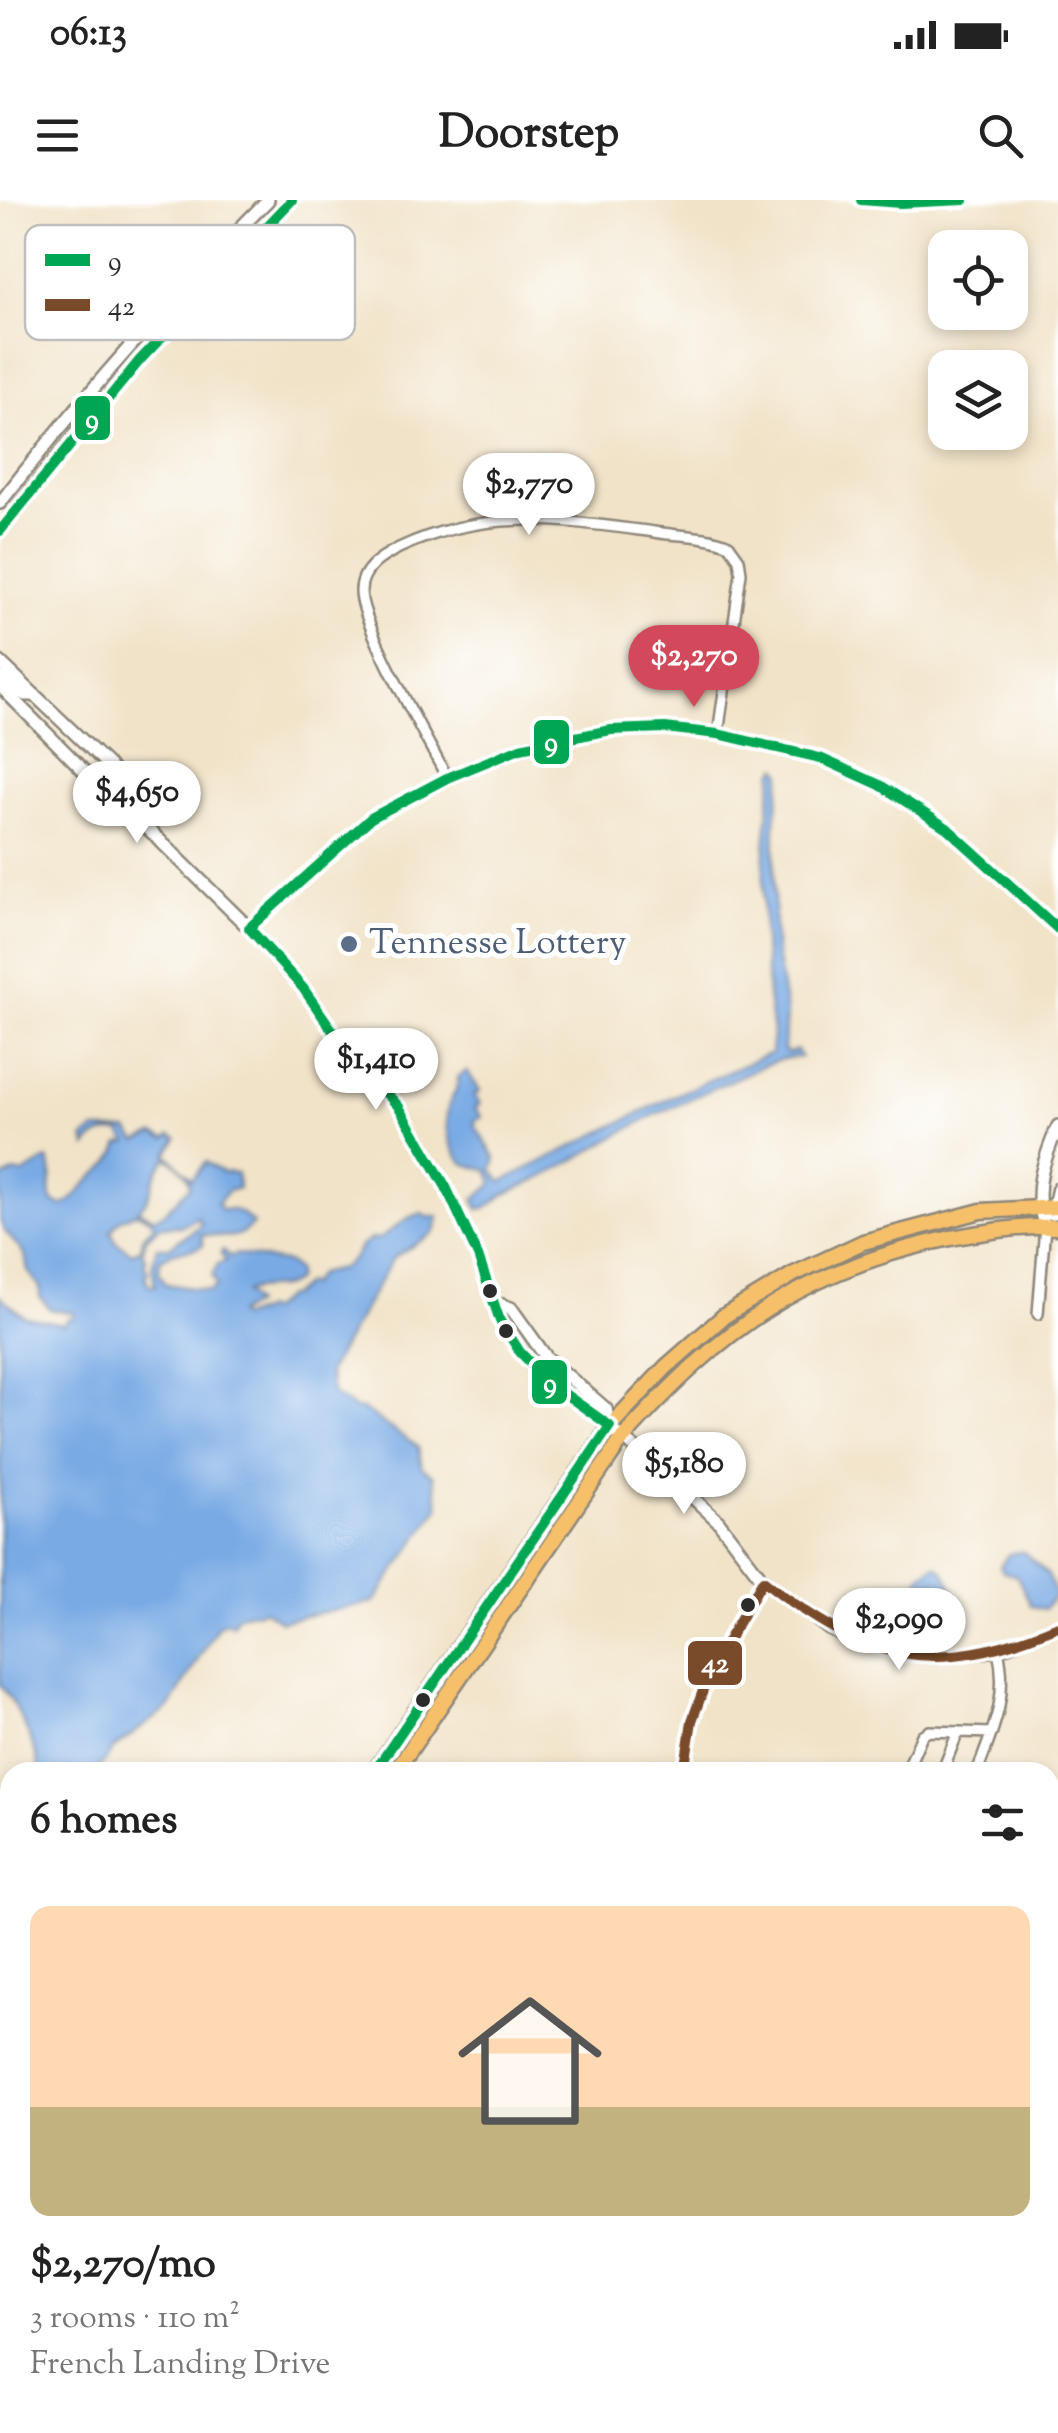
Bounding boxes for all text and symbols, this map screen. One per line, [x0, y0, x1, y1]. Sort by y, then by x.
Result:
text: 06:13 [50, 8, 127, 62]
text: Doorstep [439, 103, 619, 168]
icon: menu [30, 108, 85, 163]
icon: search [973, 108, 1028, 163]
legend [25, 225, 355, 340]
map controls [928, 230, 1028, 450]
button: locate [928, 230, 1028, 330]
text: 9 [108, 243, 122, 283]
text: 42 [108, 288, 135, 328]
button: layers [928, 350, 1028, 450]
line badge: 9 [73, 394, 112, 442]
text: 9 [85, 401, 99, 441]
pin: $2,770 [448, 453, 610, 538]
text: $2,770 [485, 462, 573, 508]
pin: $2,270 [613, 625, 775, 710]
text: $2,270 [650, 634, 738, 680]
line badge: 9 [532, 718, 571, 766]
text: 9 [544, 724, 558, 764]
pin: $4,650 [56, 761, 218, 846]
text: $4,650 [95, 770, 179, 816]
place label: Tennesse Lottery [369, 919, 626, 970]
marker: Tennesse Lottery [338, 933, 360, 955]
pin: $1,410 [295, 1028, 457, 1113]
text: $1,410 [336, 1037, 416, 1083]
unlabelled marker [480, 1281, 500, 1301]
unlabelled marker [496, 1321, 516, 1341]
line badge: 9 [530, 1358, 569, 1406]
text: 9 [543, 1365, 557, 1405]
pin: $5,180 [603, 1432, 765, 1517]
text: $5,180 [644, 1441, 724, 1487]
pin: $2,090 [818, 1588, 980, 1673]
unlabelled marker [738, 1595, 758, 1615]
text: $2,090 [855, 1597, 943, 1643]
line badge: 42 [686, 1639, 744, 1687]
text: 42 [700, 1645, 730, 1685]
unlabelled marker [413, 1690, 433, 1710]
text: 6 homes [30, 1792, 177, 1852]
icon: filters [975, 1795, 1030, 1850]
icon: home [440, 1971, 620, 2151]
text: $2,270/mo [30, 2236, 216, 2296]
text: 3 rooms · 110 m² [30, 2296, 240, 2342]
text: French Landing Drive [30, 2342, 330, 2388]

